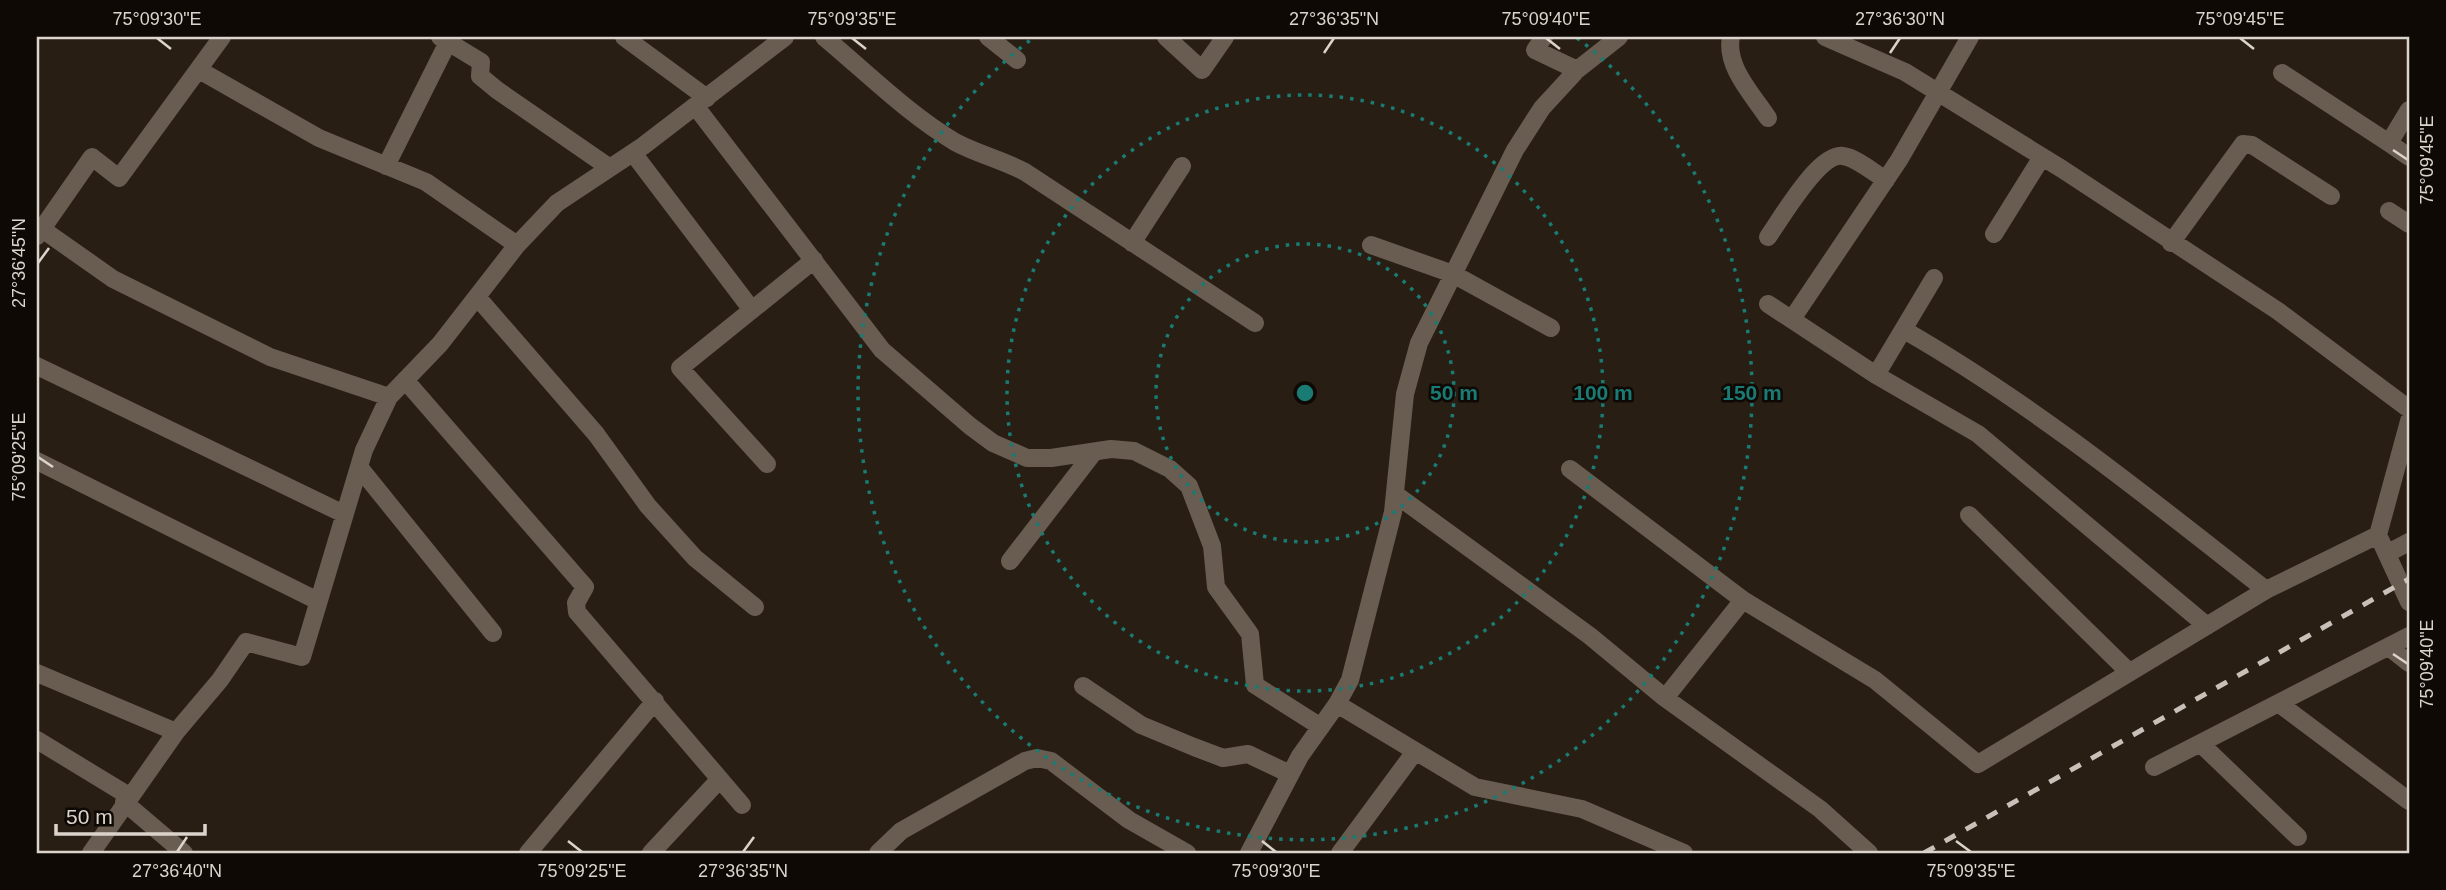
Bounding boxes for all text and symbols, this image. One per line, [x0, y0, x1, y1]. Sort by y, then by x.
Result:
text: 75°09'30"E [112, 9, 202, 29]
text: 75°09'35"E [807, 9, 897, 29]
text: 27°36'35"N [1289, 9, 1379, 29]
text: 75°09'40"E [1501, 9, 1591, 29]
text: 27°36'30"N [1855, 9, 1945, 29]
text: 75°09'45"E [2195, 9, 2285, 29]
text: 75°09'45"E [2417, 115, 2437, 205]
text: 27°36'45"N [9, 218, 29, 308]
centre of rings [1293, 381, 1317, 405]
text: 50 m [1430, 381, 1478, 404]
text: 100 m [1573, 381, 1633, 404]
text: 150 m [1722, 381, 1782, 404]
text: 75°09'25"E [9, 412, 29, 502]
text: 75°09'40"E [2417, 619, 2437, 709]
scale bar [56, 792, 205, 836]
text: 50 m [66, 805, 113, 828]
text: 27°36'40"N [132, 861, 222, 881]
text: 75°09'25"E [537, 861, 627, 881]
text: 27°36'35"N [698, 861, 788, 881]
text: 75°09'30"E [1231, 861, 1321, 881]
text: 75°09'35"E [1926, 861, 2016, 881]

